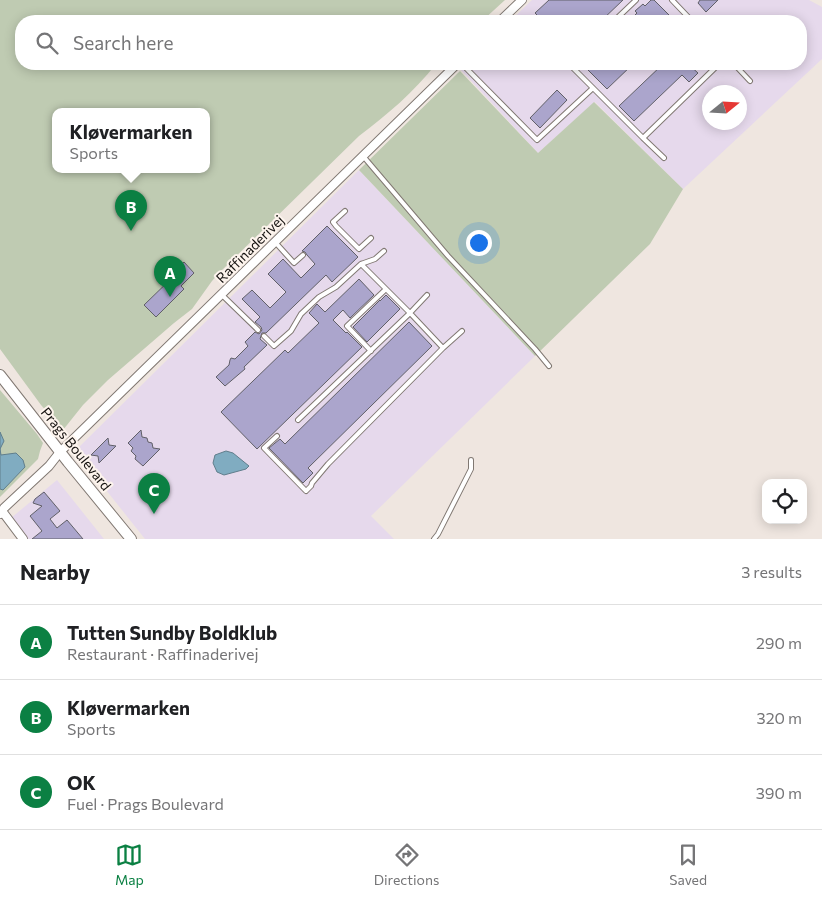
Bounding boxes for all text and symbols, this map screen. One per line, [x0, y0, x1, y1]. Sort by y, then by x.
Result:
search box [15, 15, 807, 70]
icon: search [33, 29, 61, 57]
text: Search here [73, 31, 173, 54]
north arrow [702, 85, 747, 130]
popup [52, 108, 210, 173]
text: Kløvermarken [70, 120, 193, 143]
text: Sports [70, 143, 118, 162]
pin: B [115, 190, 147, 231]
street label: Raffinaderivej [212, 211, 287, 286]
your location [466, 230, 492, 256]
pin: A [154, 256, 186, 297]
street label: Prags Boulevard [38, 404, 115, 494]
pin: C [138, 473, 170, 514]
map controls [762, 479, 807, 524]
button: locate [762, 479, 807, 524]
text: Nearby [20, 559, 90, 584]
text: 3 results [741, 562, 802, 581]
text: Tutten Sundby Boldklub [67, 621, 277, 644]
text: A [30, 633, 42, 652]
text: 290 m [756, 633, 802, 652]
text: Restaurant · Raffinaderivej [67, 644, 259, 663]
text: Kløvermarken [67, 696, 190, 719]
text: B [31, 708, 41, 727]
text: 320 m [757, 708, 802, 727]
text: Sports [67, 719, 116, 738]
text: OK [67, 771, 96, 794]
text: C [31, 783, 41, 802]
text: 390 m [756, 783, 802, 802]
text: Fuel · Prags Boulevard [67, 794, 224, 813]
tab: Map [115, 841, 144, 888]
tab: Directions [374, 841, 439, 888]
tab: Saved [669, 841, 707, 888]

